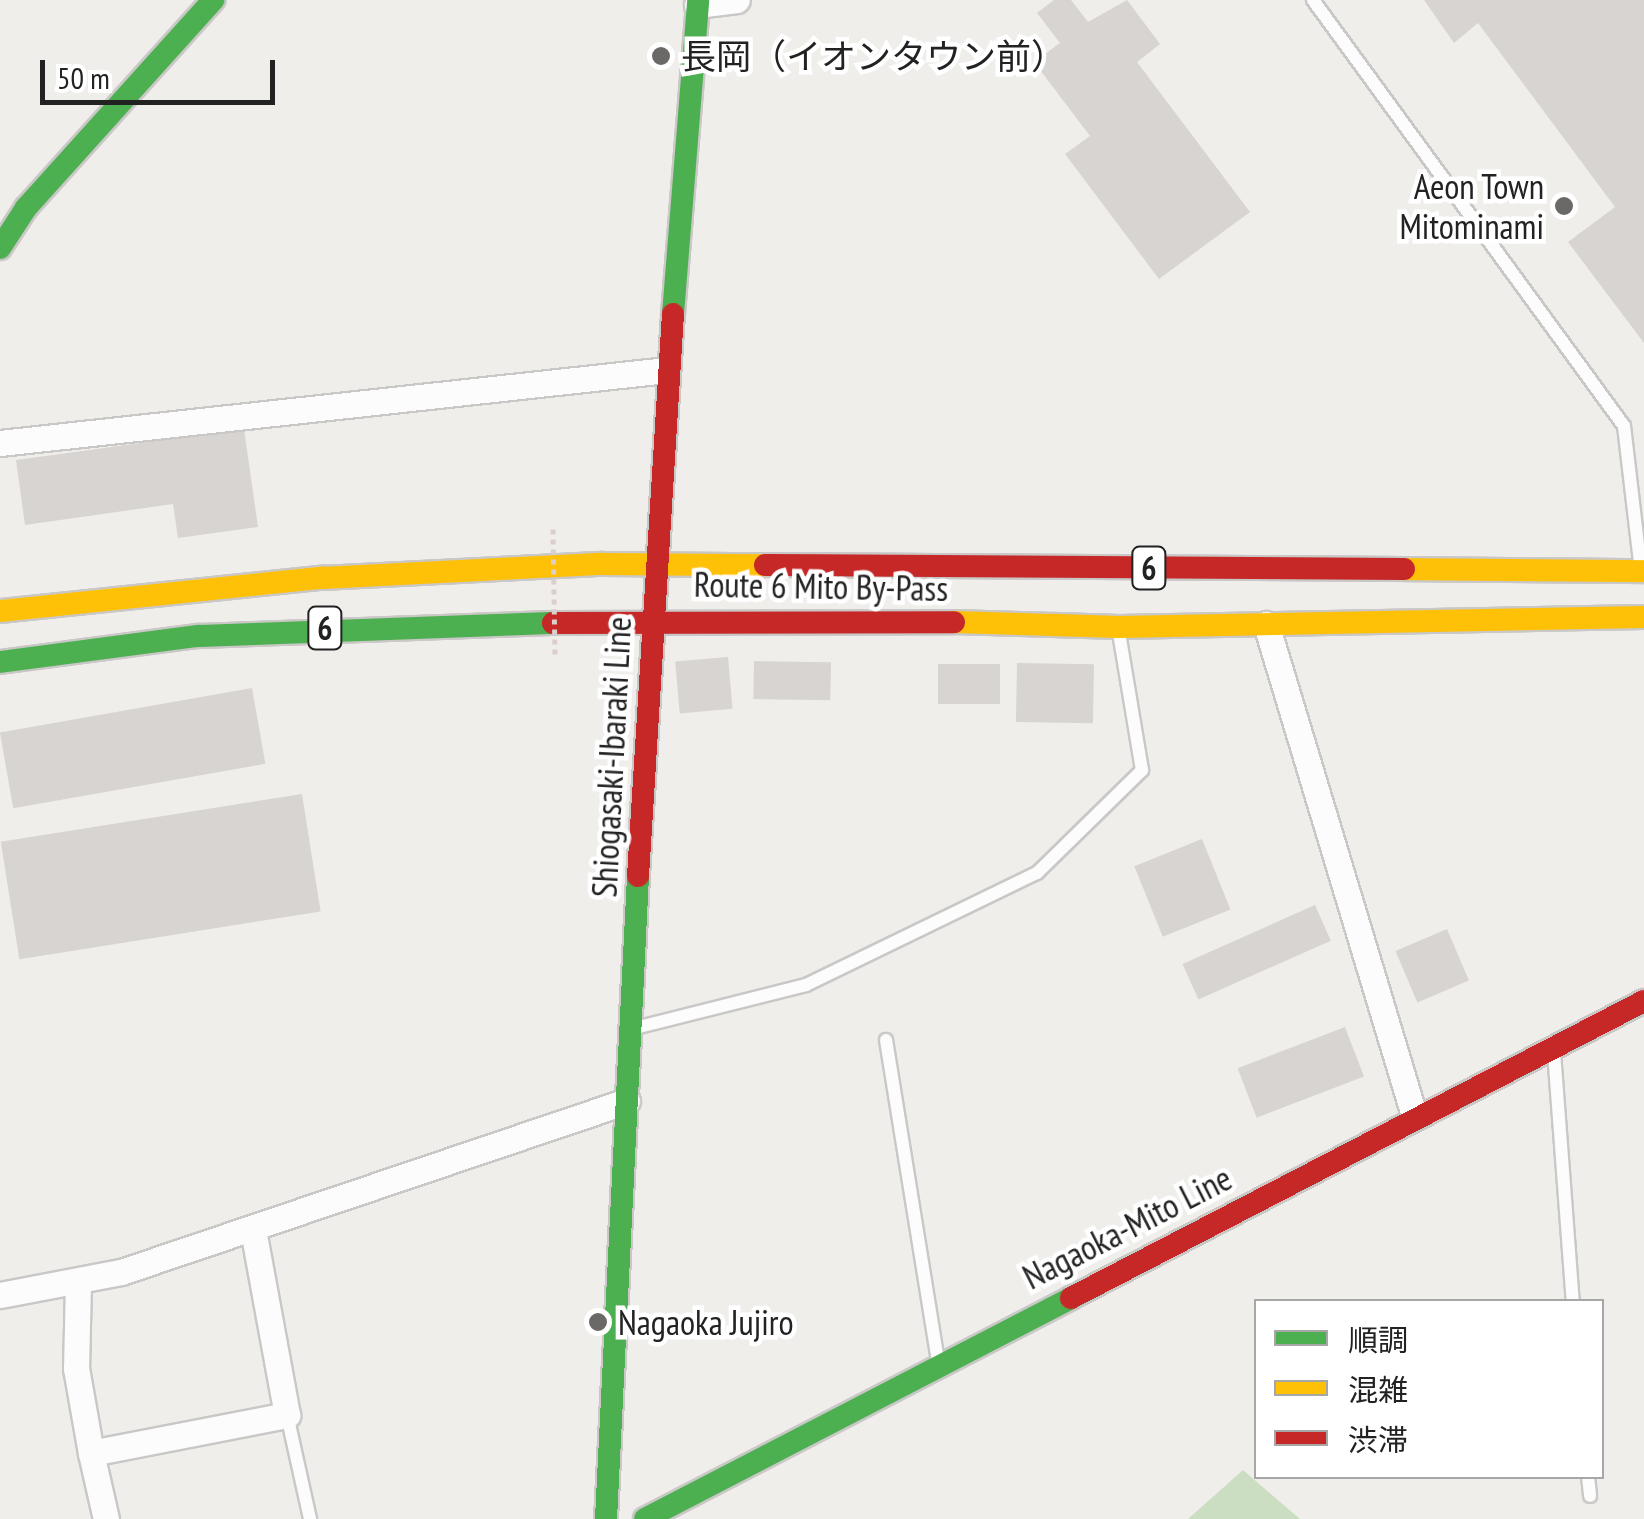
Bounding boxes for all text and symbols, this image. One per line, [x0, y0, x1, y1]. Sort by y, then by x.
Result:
place label: 長岡（イオンタウン前） [681, 35, 1066, 77]
scale bar [45, 40, 280, 102]
marker: 長岡（イオンタウン前） [650, 45, 672, 67]
text: 50 m [57, 58, 110, 97]
place label: Aeon Town Mitominami [1400, 165, 1544, 247]
marker: Aeon Town Mitominami [1553, 195, 1575, 217]
road number: 6 [1129, 541, 1169, 595]
street label: Route 6 Mito By-Pass [694, 563, 948, 609]
road number: 6 [305, 601, 345, 655]
street label: Shiogasaki-Ibaraki Line [583, 616, 639, 898]
street label: Nagaoka-Mito Line [1016, 1156, 1238, 1298]
legend [1254, 1299, 1604, 1479]
place label: Nagaoka Jujiro [618, 1301, 794, 1343]
marker: Nagaoka Jujiro [587, 1311, 609, 1333]
text: 順調 [1348, 1320, 1408, 1359]
text: 混雑 [1348, 1370, 1408, 1409]
text: 渋滞 [1348, 1420, 1408, 1459]

